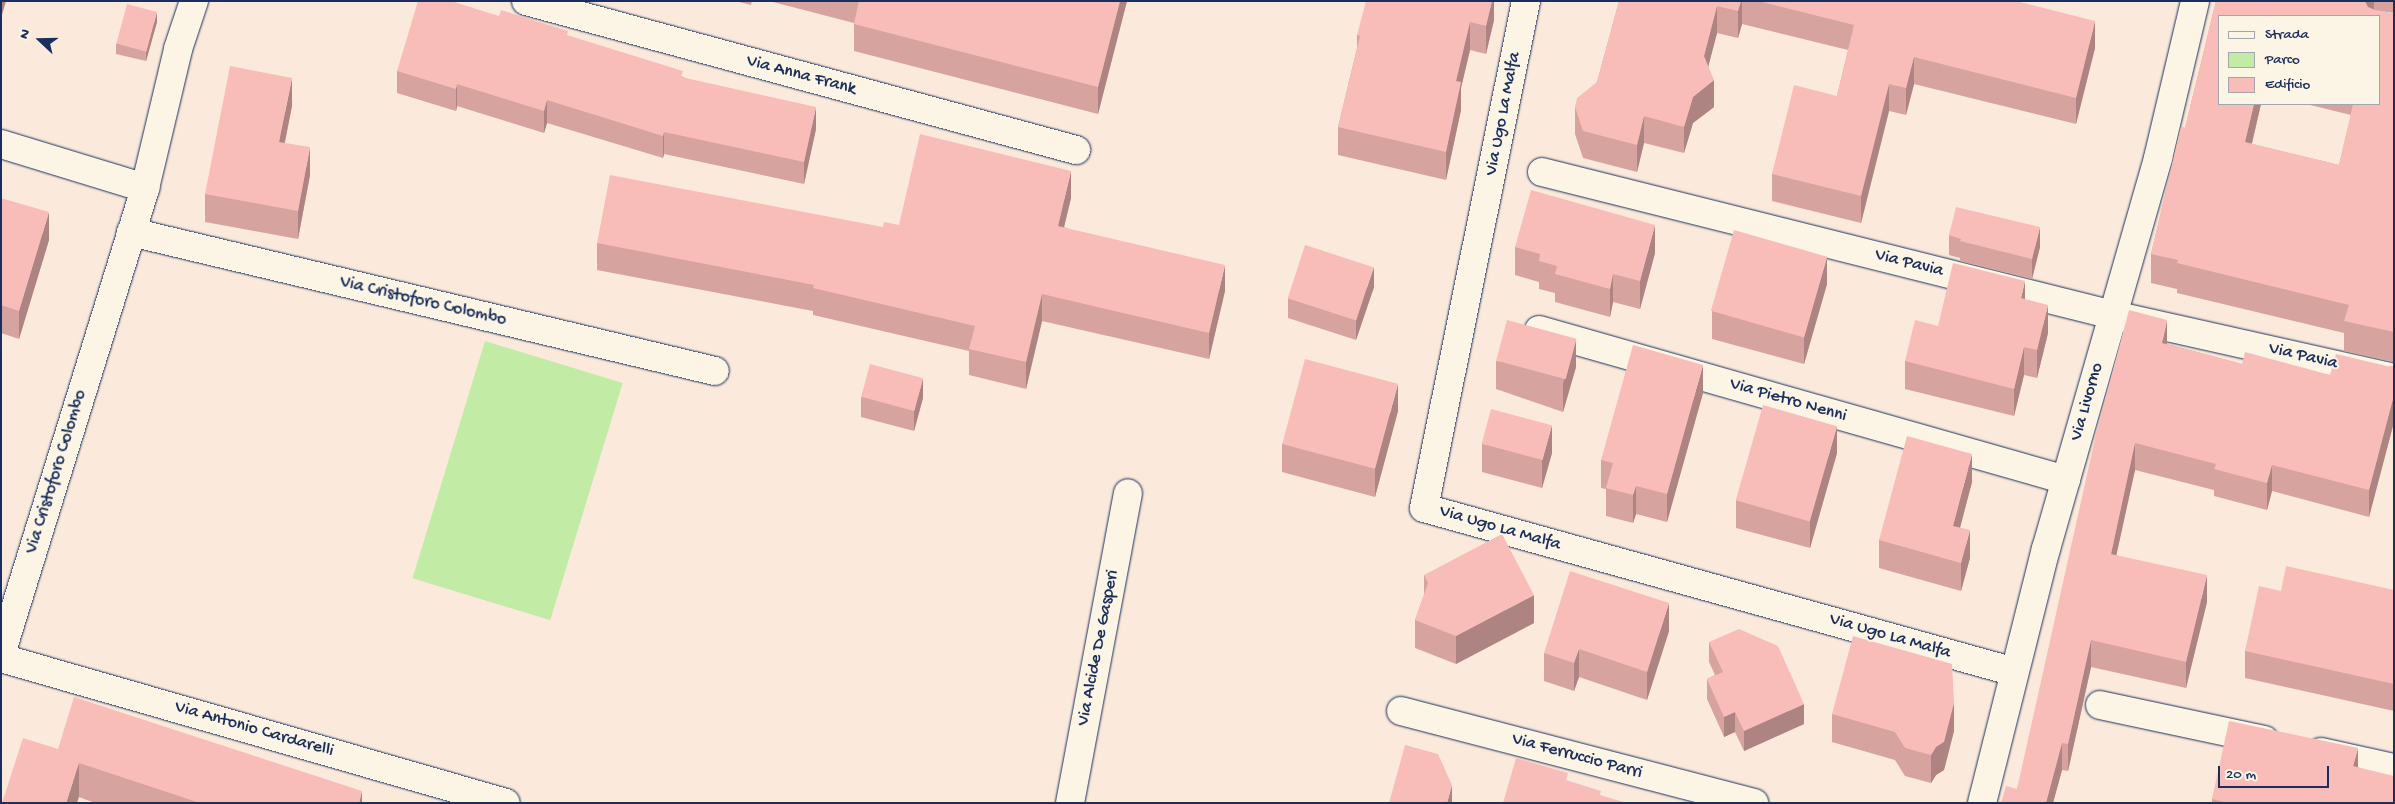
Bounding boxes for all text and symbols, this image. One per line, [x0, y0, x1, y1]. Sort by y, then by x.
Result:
north arrow [15, 15, 65, 65]
legend [2218, 15, 2380, 105]
text: Strada [2265, 26, 2309, 44]
text: N [16, 27, 35, 42]
street label: Via Ugo La Malfa [1481, 50, 1527, 178]
street label: Via Anna Frank [744, 51, 858, 101]
text: Parco [2265, 51, 2300, 69]
text: Edificio [2265, 76, 2310, 94]
street label: Via Pavia [1872, 245, 1946, 283]
street label: Via Cristoforo Colombo [338, 272, 508, 332]
street label: Via Pavia [2267, 339, 2339, 375]
street label: Via Livorno [2067, 360, 2109, 444]
street label: Via Pietro Nenni [1727, 374, 1849, 428]
street label: Via Cristoforo Colombo [22, 387, 92, 557]
street label: Via Ugo La Malfa [1437, 501, 1563, 557]
street label: Via Alcide De Gasperi [1073, 568, 1125, 728]
street label: Via Ugo La Malfa [1827, 609, 1953, 665]
street label: Via Antonio Cardarelli [172, 697, 336, 763]
street label: Via Ferruccio Parri [1509, 729, 1645, 785]
scale bar [2220, 756, 2331, 788]
text: 20 m [2226, 766, 2256, 784]

